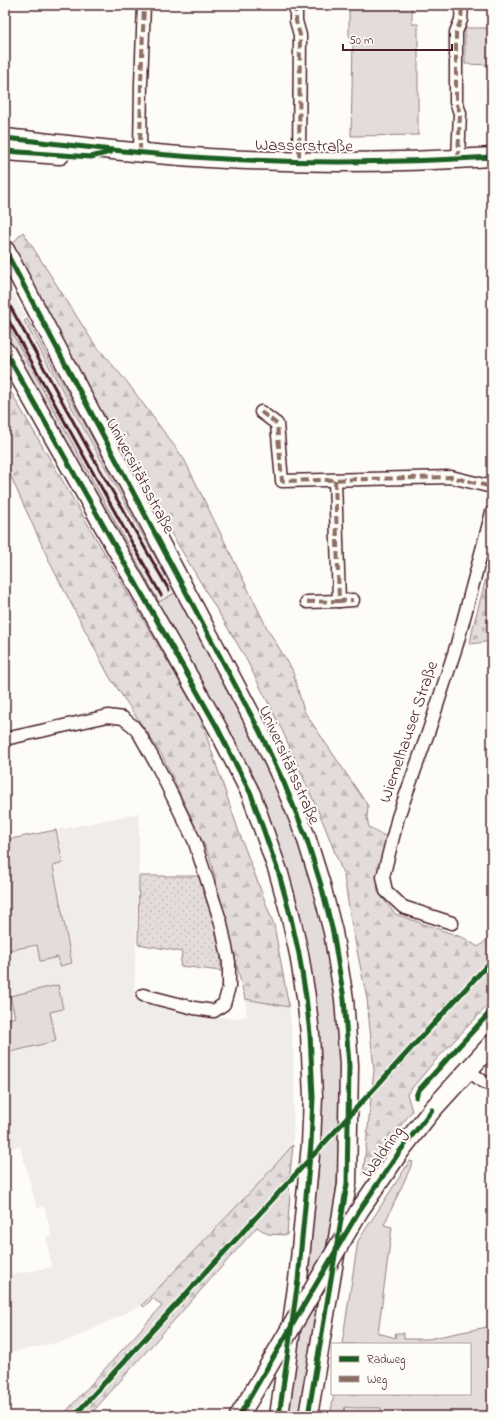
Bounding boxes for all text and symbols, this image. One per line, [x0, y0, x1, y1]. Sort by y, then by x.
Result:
scale bar [343, 26, 452, 52]
text: 50 m [349, 32, 373, 50]
street label: Wasserstraße [255, 133, 354, 159]
street label: Universitätsstraße [99, 414, 181, 539]
street label: Wiemelhauser Straße [373, 657, 445, 806]
street label: Universitätsstraße [252, 702, 327, 829]
street label: Waldring [356, 1121, 412, 1184]
legend [331, 1343, 471, 1395]
text: Radweg [367, 1351, 406, 1370]
text: Weg [367, 1371, 387, 1390]

